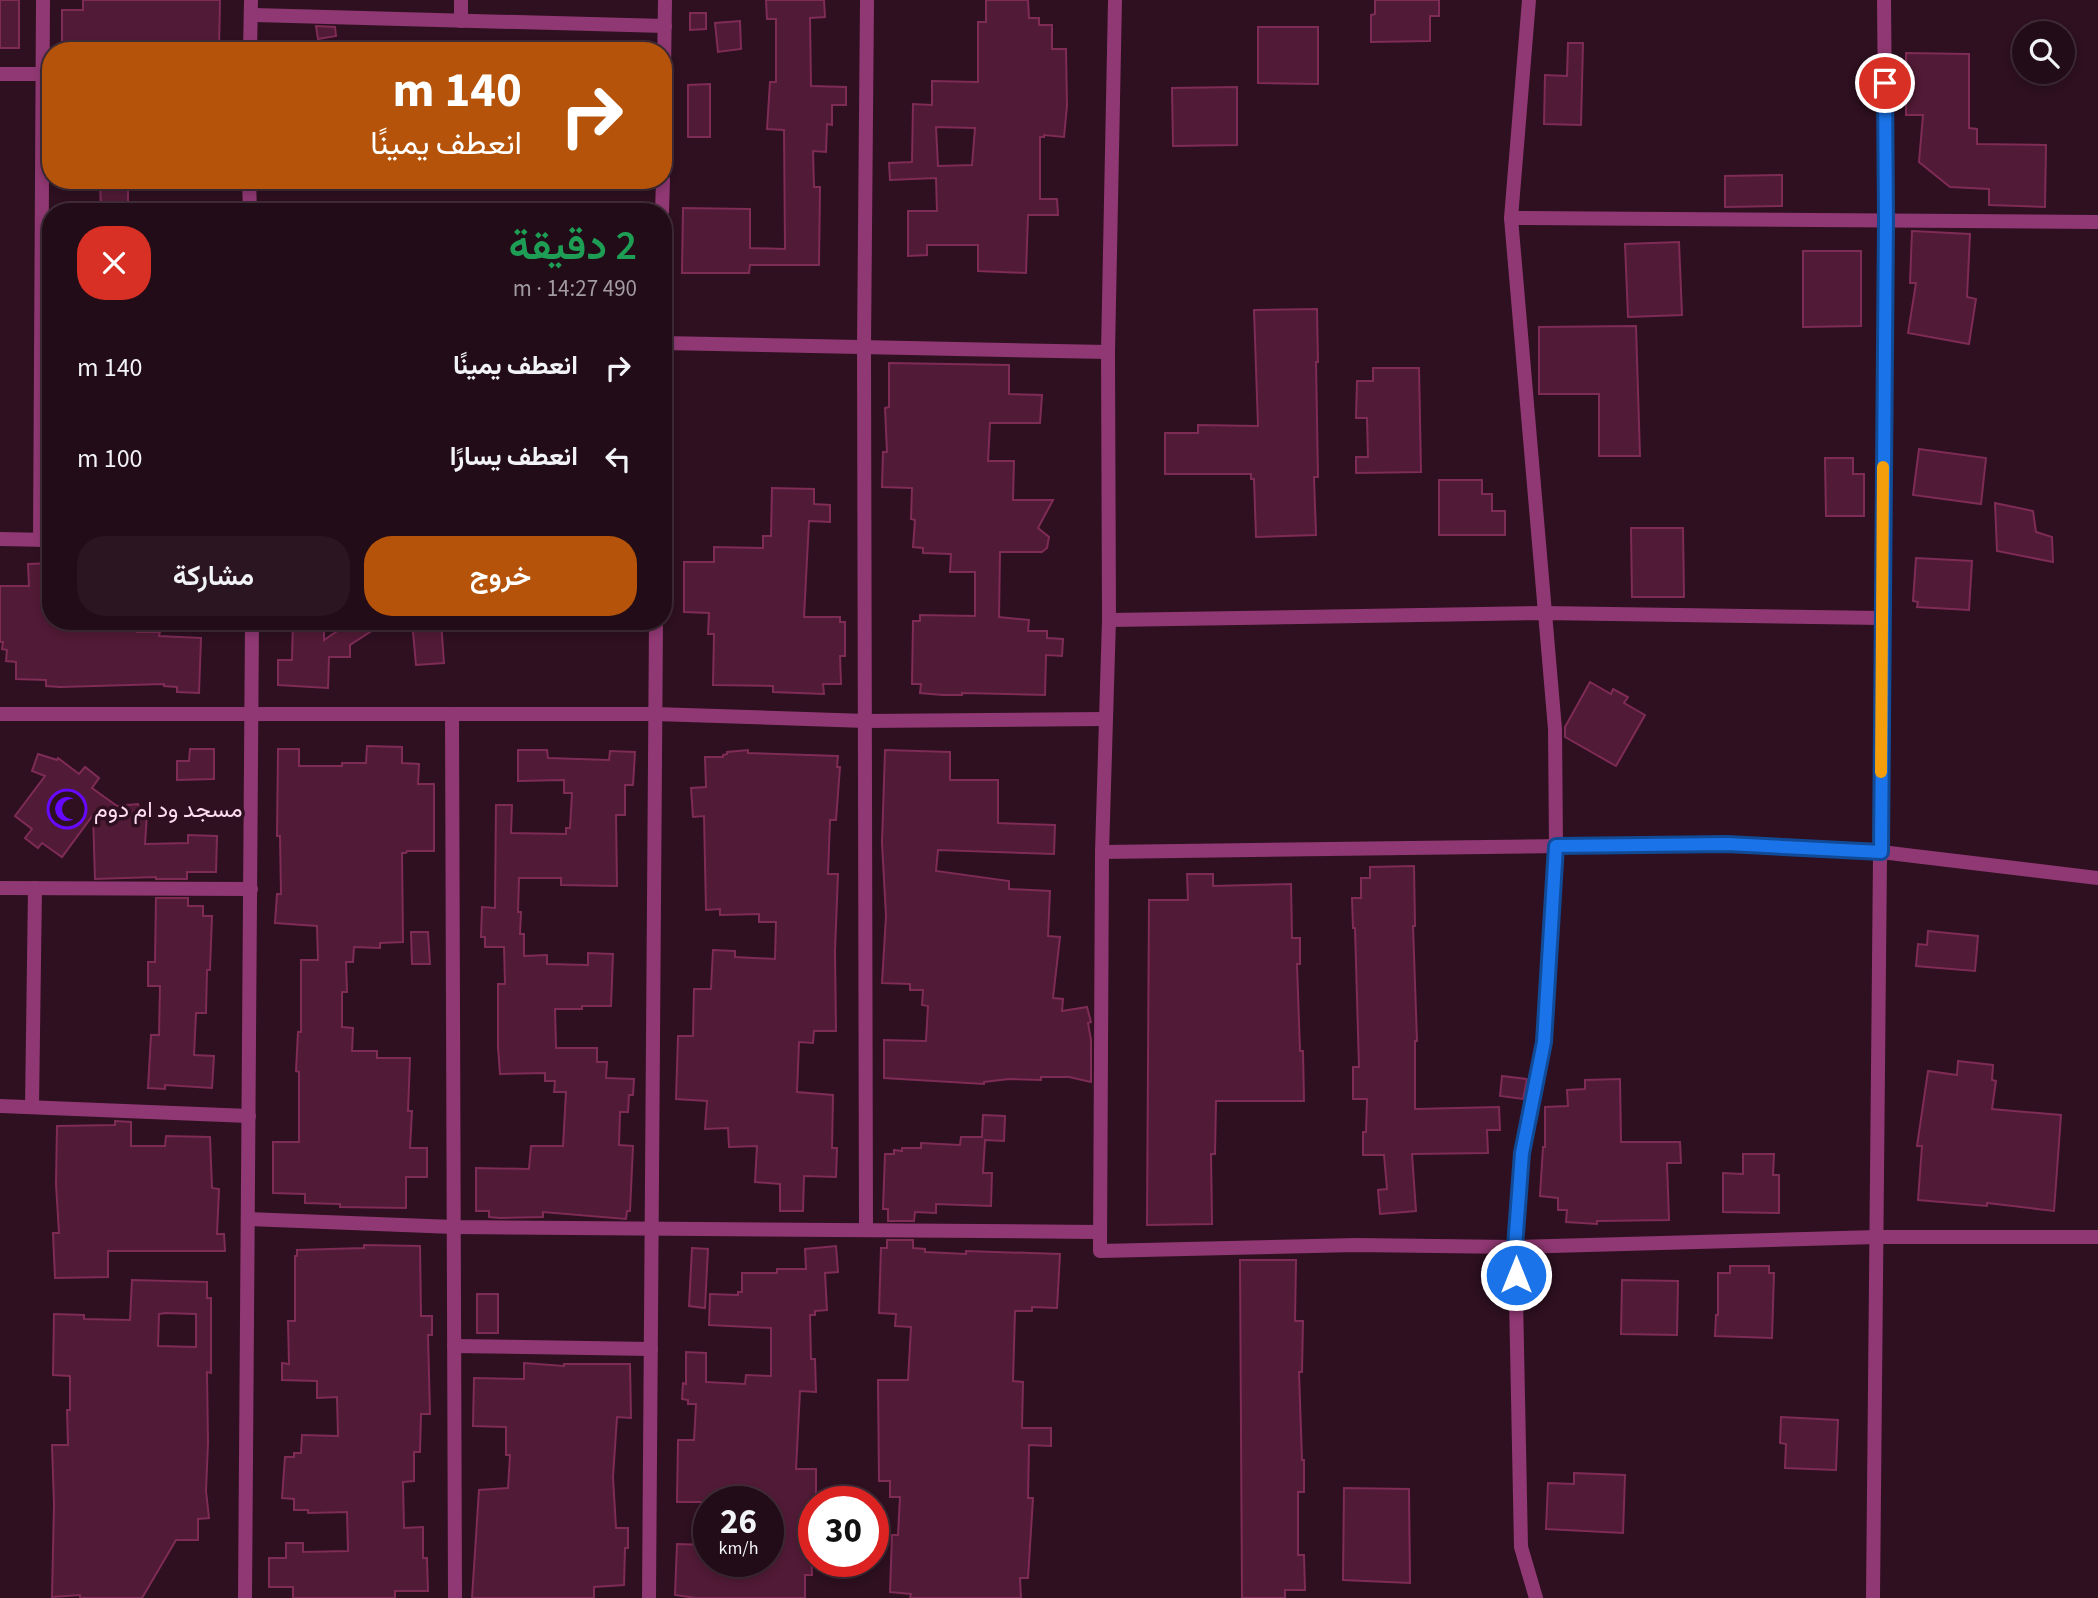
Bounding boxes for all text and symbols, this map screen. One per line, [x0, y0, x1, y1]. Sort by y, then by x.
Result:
map controls [2012, 21, 2075, 84]
button: search [2012, 21, 2075, 84]
pin [1855, 53, 1915, 113]
text: 140 m [393, 56, 522, 126]
icon: arrive [1866, 64, 1904, 102]
icon: right [546, 70, 637, 161]
text: انعطف يمينًا [370, 121, 522, 167]
text: 2 دقيقة [508, 216, 637, 276]
button: close [77, 226, 151, 300]
text: 490 m · 14:27 [513, 272, 637, 305]
text: انعطف يمينًا [453, 347, 578, 384]
text: 140 m [77, 349, 143, 386]
icon: right [599, 349, 637, 387]
text: انعطف يسارًا [450, 438, 578, 475]
text: 100 m [77, 440, 143, 477]
icon: left [599, 440, 637, 478]
button: مشاركة [77, 536, 350, 616]
button: خروج [364, 536, 637, 616]
mosque icon: مسجد ود ام دوم [46, 788, 88, 830]
place label: مسجد ود ام دوم [94, 793, 243, 826]
position arrow [1479, 1238, 1553, 1312]
speed limit sign: 30 [798, 1486, 889, 1577]
text: 26 [720, 1497, 757, 1547]
text: km/h [719, 1536, 758, 1561]

